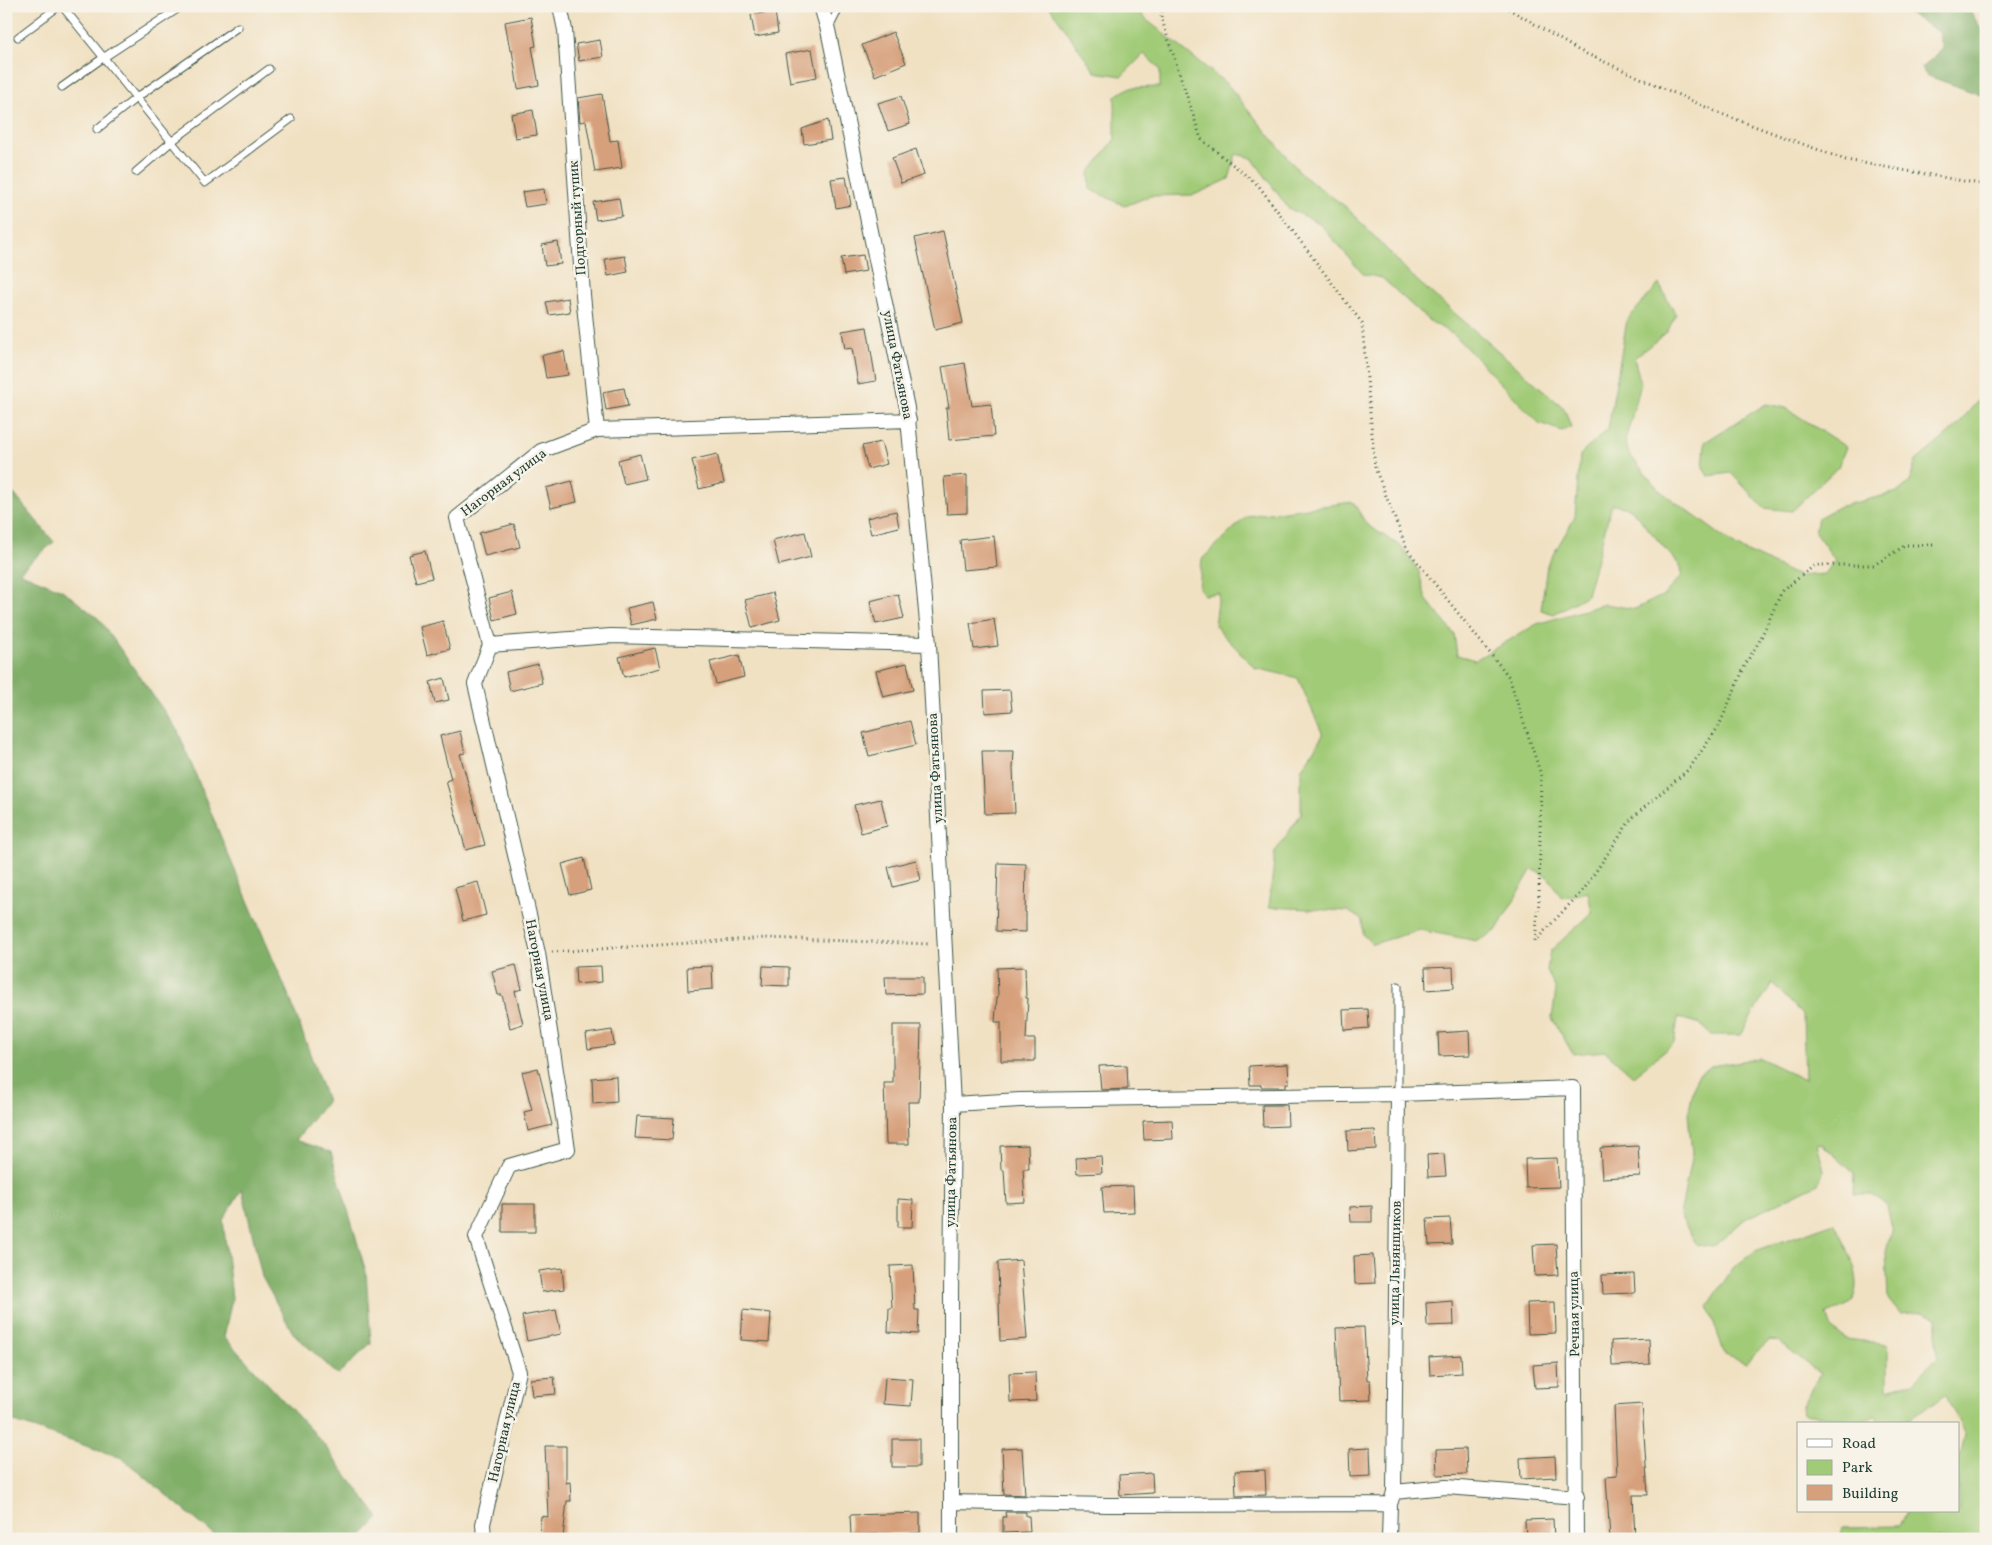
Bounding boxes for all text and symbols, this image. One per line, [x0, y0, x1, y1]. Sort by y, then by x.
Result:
street label: Подгорный тупик [564, 159, 591, 276]
street label: улица Фатьянова [877, 309, 917, 421]
street label: Нагорная улица [457, 444, 551, 522]
street label: улица Фатьянова [924, 712, 948, 824]
street label: Нагорная улица [520, 918, 558, 1022]
street label: улица Фатьянова [942, 1116, 962, 1228]
street label: улица Льнянщиков [1385, 1200, 1407, 1326]
street label: Речная улица [1565, 1271, 1585, 1357]
street label: Нагорная улица [484, 1380, 526, 1484]
legend [1797, 1422, 1960, 1512]
text: Road [1842, 1434, 1876, 1455]
text: Park [1842, 1458, 1873, 1479]
text: Building [1842, 1484, 1899, 1505]

